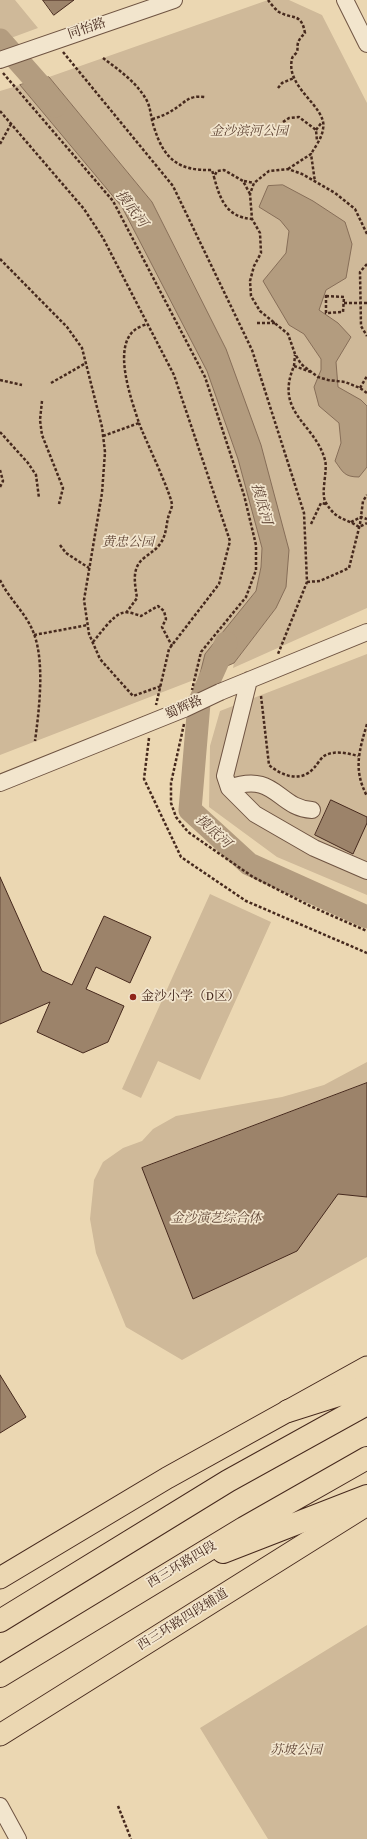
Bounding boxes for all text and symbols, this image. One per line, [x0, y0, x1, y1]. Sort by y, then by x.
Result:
street label: 同怡路 [66, 15, 108, 43]
park label: 金沙滨河公园 [210, 124, 288, 140]
water label: 摸底河 [112, 187, 150, 231]
water label: 摸底河 [247, 481, 275, 527]
park label: 黄忠公园 [102, 535, 154, 551]
street label: 蜀辉路 [163, 693, 205, 723]
water label: 摸底河 [192, 812, 234, 852]
place label: 金沙小学（D区） [141, 989, 240, 1005]
marker: 金沙小学（D区） [128, 992, 138, 1002]
park label: 金沙演艺综合体 [171, 1211, 261, 1227]
street label: 西三环路四段 [145, 1538, 219, 1592]
street label: 西三环路四段辅道 [135, 1586, 231, 1654]
park label: 苏坡公园 [270, 1743, 322, 1759]

